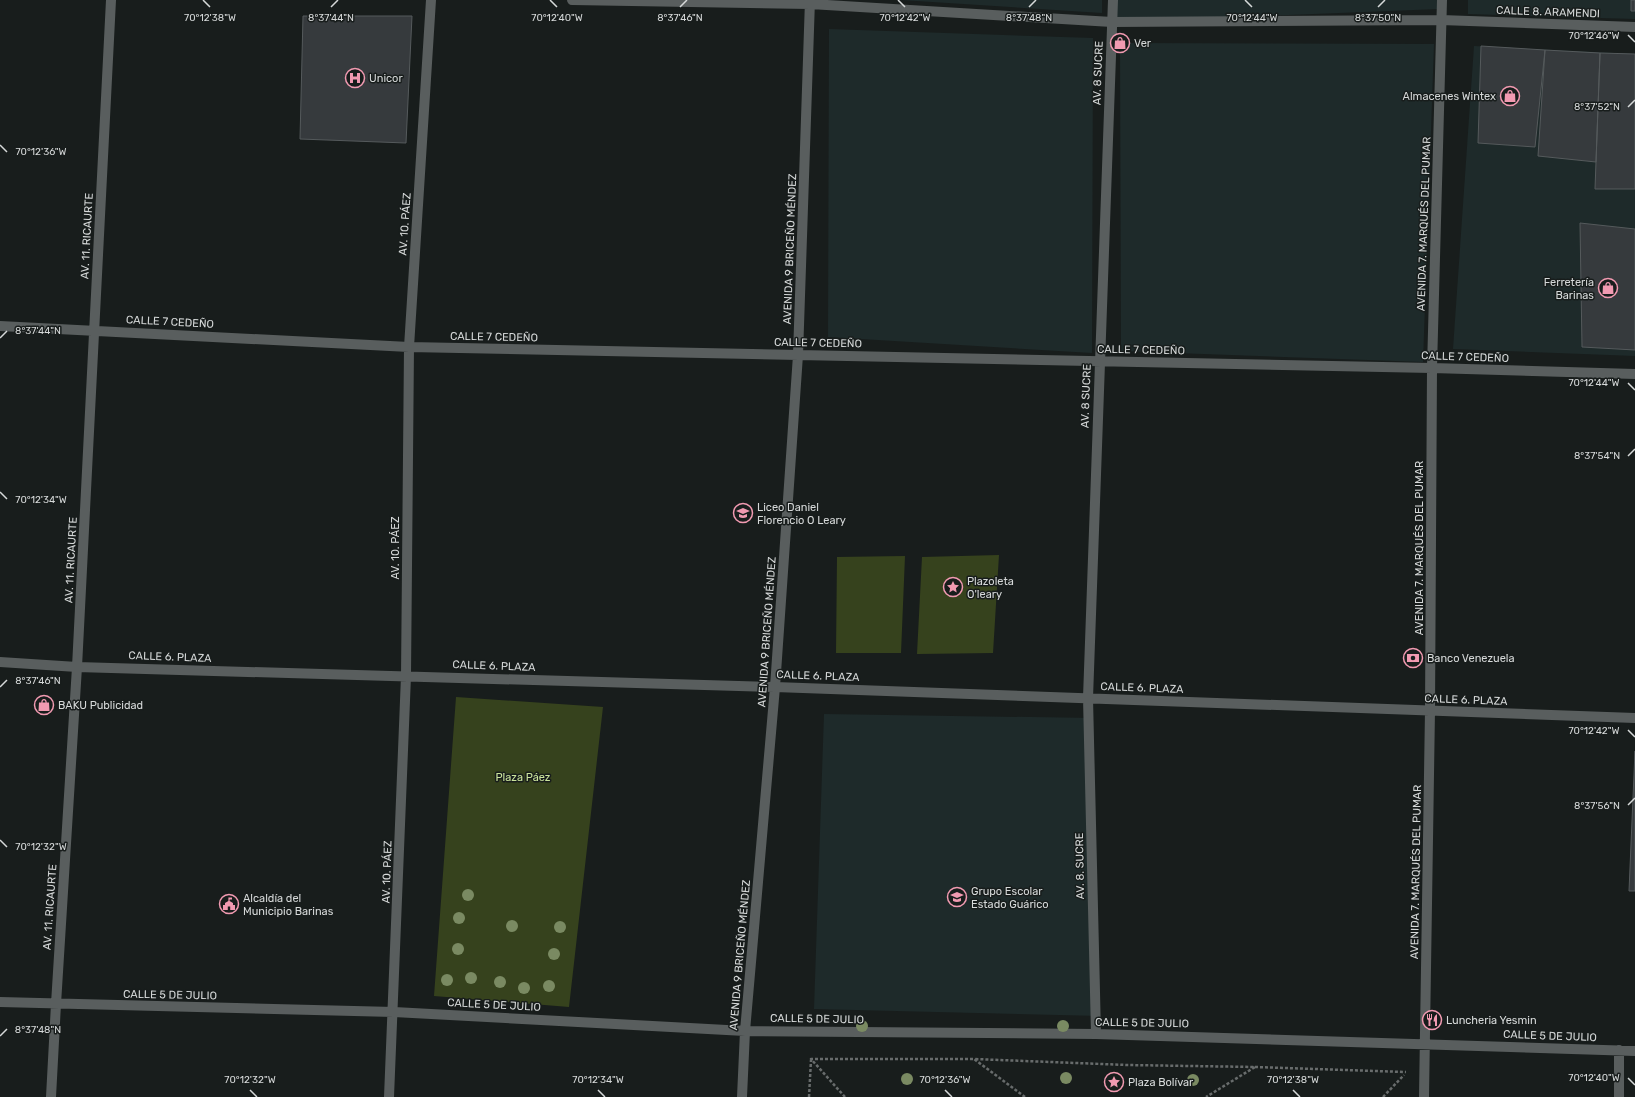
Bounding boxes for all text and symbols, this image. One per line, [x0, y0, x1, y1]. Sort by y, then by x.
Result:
street label: CALLE 8. ARAMENDI [1496, 4, 1600, 20]
text: 70°12'38"W [184, 12, 236, 24]
text: 8°37'44"N [308, 12, 354, 24]
text: 70°12'40"W [531, 12, 583, 24]
text: 8°37'46"N [657, 12, 703, 24]
text: 70°12'42"W [879, 12, 931, 24]
text: 8°37'48"N [1006, 12, 1052, 24]
text: 70°12'44"W [1226, 12, 1278, 24]
text: 8°37'50"N [1355, 12, 1401, 24]
text: 70°12'46"W [1569, 30, 1619, 42]
shop icon: Ver [1109, 32, 1131, 54]
place label: Ver [1134, 37, 1152, 50]
street label: AV. 8 SUCRE [1090, 40, 1106, 105]
hospital icon: Unicor [344, 67, 366, 89]
place label: Unicor [369, 72, 403, 85]
shop icon: Almacenes Wintex [1499, 85, 1521, 107]
place label: Almacenes Wintex [1403, 90, 1496, 103]
text: 8°37'52"N [1574, 101, 1620, 113]
street label: AVENIDA 7. MARQUÉS DEL PUMAR [1414, 137, 1434, 311]
text: 70°12'36"W [15, 146, 67, 158]
street label: AVENIDA 9 BRICEÑO MÉNDEZ [781, 173, 799, 325]
street label: AV. 11. RICAURTE [78, 192, 96, 279]
street label: AV. 10. PÁEZ [396, 192, 414, 256]
place label: Ferretería Barinas [1544, 276, 1594, 302]
shop icon: Ferretería Barinas [1597, 277, 1619, 299]
street label: CALLE 7 CEDEÑO [126, 313, 214, 331]
text: 8°37'44"N [15, 325, 61, 337]
street label: CALLE 7 CEDEÑO [450, 330, 538, 344]
street label: CALLE 7 CEDEÑO [774, 336, 862, 350]
street label: CALLE 7 CEDEÑO [1097, 343, 1185, 357]
street label: CALLE 7 CEDEÑO [1421, 349, 1509, 365]
street label: AV. 8 SUCRE [1078, 363, 1094, 428]
text: 70°12'44"W [1568, 377, 1620, 389]
text: 8°37'54"N [1574, 450, 1620, 462]
street label: AVENIDA 7. MARQUÉS DEL PUMAR [1413, 461, 1426, 635]
text: 70°12'34"W [15, 494, 67, 506]
place label: Liceo Daniel Florencio O Leary [757, 501, 846, 527]
school or university icon: Liceo Daniel Florencio O Leary [732, 502, 754, 524]
street label: AV. 11. RICAURTE [62, 516, 80, 603]
street label: AV. 10. PÁEZ [389, 516, 402, 580]
street label: AVENIDA 9 BRICEÑO MÉNDEZ [755, 556, 779, 708]
place label: Plazoleta O'leary [967, 575, 1014, 601]
place icon: Plazoleta O'leary [942, 576, 964, 598]
bank icon: Banco Venezuela [1402, 647, 1424, 669]
street label: CALLE 6. PLAZA [128, 649, 212, 665]
place label: Banco Venezuela [1427, 652, 1515, 665]
street label: CALLE 6. PLAZA [452, 658, 536, 674]
street label: CALLE 6. PLAZA [776, 668, 860, 684]
text: 8°37'46"N [15, 675, 61, 687]
street label: CALLE 6. PLAZA [1100, 680, 1184, 696]
street label: CALLE 6. PLAZA [1424, 692, 1508, 708]
shop icon: BAKU Publicidad [33, 694, 55, 716]
place label: BAKU Publicidad [58, 699, 143, 712]
text: 70°12'42"W [1568, 725, 1620, 737]
park label: Plaza Páez [496, 771, 551, 784]
street label: AVENIDA 7. MARQUÉS DEL PUMAR [1408, 785, 1424, 959]
text: 8°37'56"N [1574, 800, 1620, 812]
street label: AV. 8. SUCRE [1073, 832, 1087, 900]
street label: AV. 10. PÁEZ [379, 840, 395, 904]
text: 70°12'32"W [15, 841, 67, 853]
street label: AV. 11. RICAURTE [41, 863, 60, 950]
street label: AVENIDA 9 BRICEÑO MÉNDEZ [727, 879, 753, 1031]
place label: Grupo Escolar Estado Guárico [971, 885, 1049, 911]
school or university icon: Grupo Escolar Estado Guárico [946, 886, 968, 908]
place label: Alcaldía del Municipio Barinas [243, 892, 334, 918]
public building icon: Alcaldía del Municipio Barinas [218, 893, 240, 915]
street label: CALLE 5 DE JULIO [123, 988, 217, 1002]
street label: CALLE 5 DE JULIO [447, 996, 541, 1014]
restaurant icon: Luncheria Yesmin [1421, 1009, 1443, 1031]
street label: CALLE 5 DE JULIO [770, 1012, 864, 1026]
place label: Luncheria Yesmin [1446, 1014, 1537, 1027]
street label: CALLE 5 DE JULIO [1095, 1016, 1189, 1030]
text: 8°37'48"N [15, 1024, 61, 1036]
street label: CALLE 5 DE JULIO [1503, 1028, 1597, 1044]
place icon: Plaza Bolívar [1103, 1071, 1125, 1093]
text: 70°12'40"W [1568, 1072, 1620, 1084]
text: 70°12'32"W [224, 1074, 276, 1086]
text: 70°12'34"W [572, 1074, 624, 1086]
text: 70°12'36"W [919, 1074, 971, 1086]
text: 70°12'38"W [1267, 1074, 1319, 1086]
place label: Plaza Bolívar [1128, 1076, 1194, 1089]

